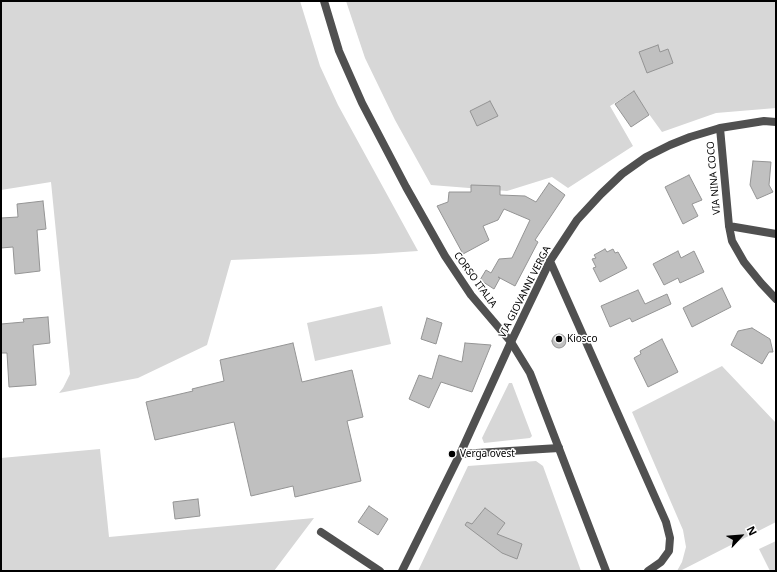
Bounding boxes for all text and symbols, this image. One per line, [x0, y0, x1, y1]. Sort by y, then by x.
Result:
street label: VIA NINA COCO [705, 141, 723, 215]
street label: VIA GIOVANNI VERGA [497, 244, 553, 340]
street label: CORSO ITALIA [451, 250, 499, 310]
place label: Kiosco [567, 333, 597, 345]
marker: Kiosco [554, 334, 564, 344]
place label: Verga ovest [460, 448, 515, 460]
marker: Verga ovest [447, 449, 457, 459]
north arrow [721, 516, 761, 556]
text: N [744, 523, 761, 538]

